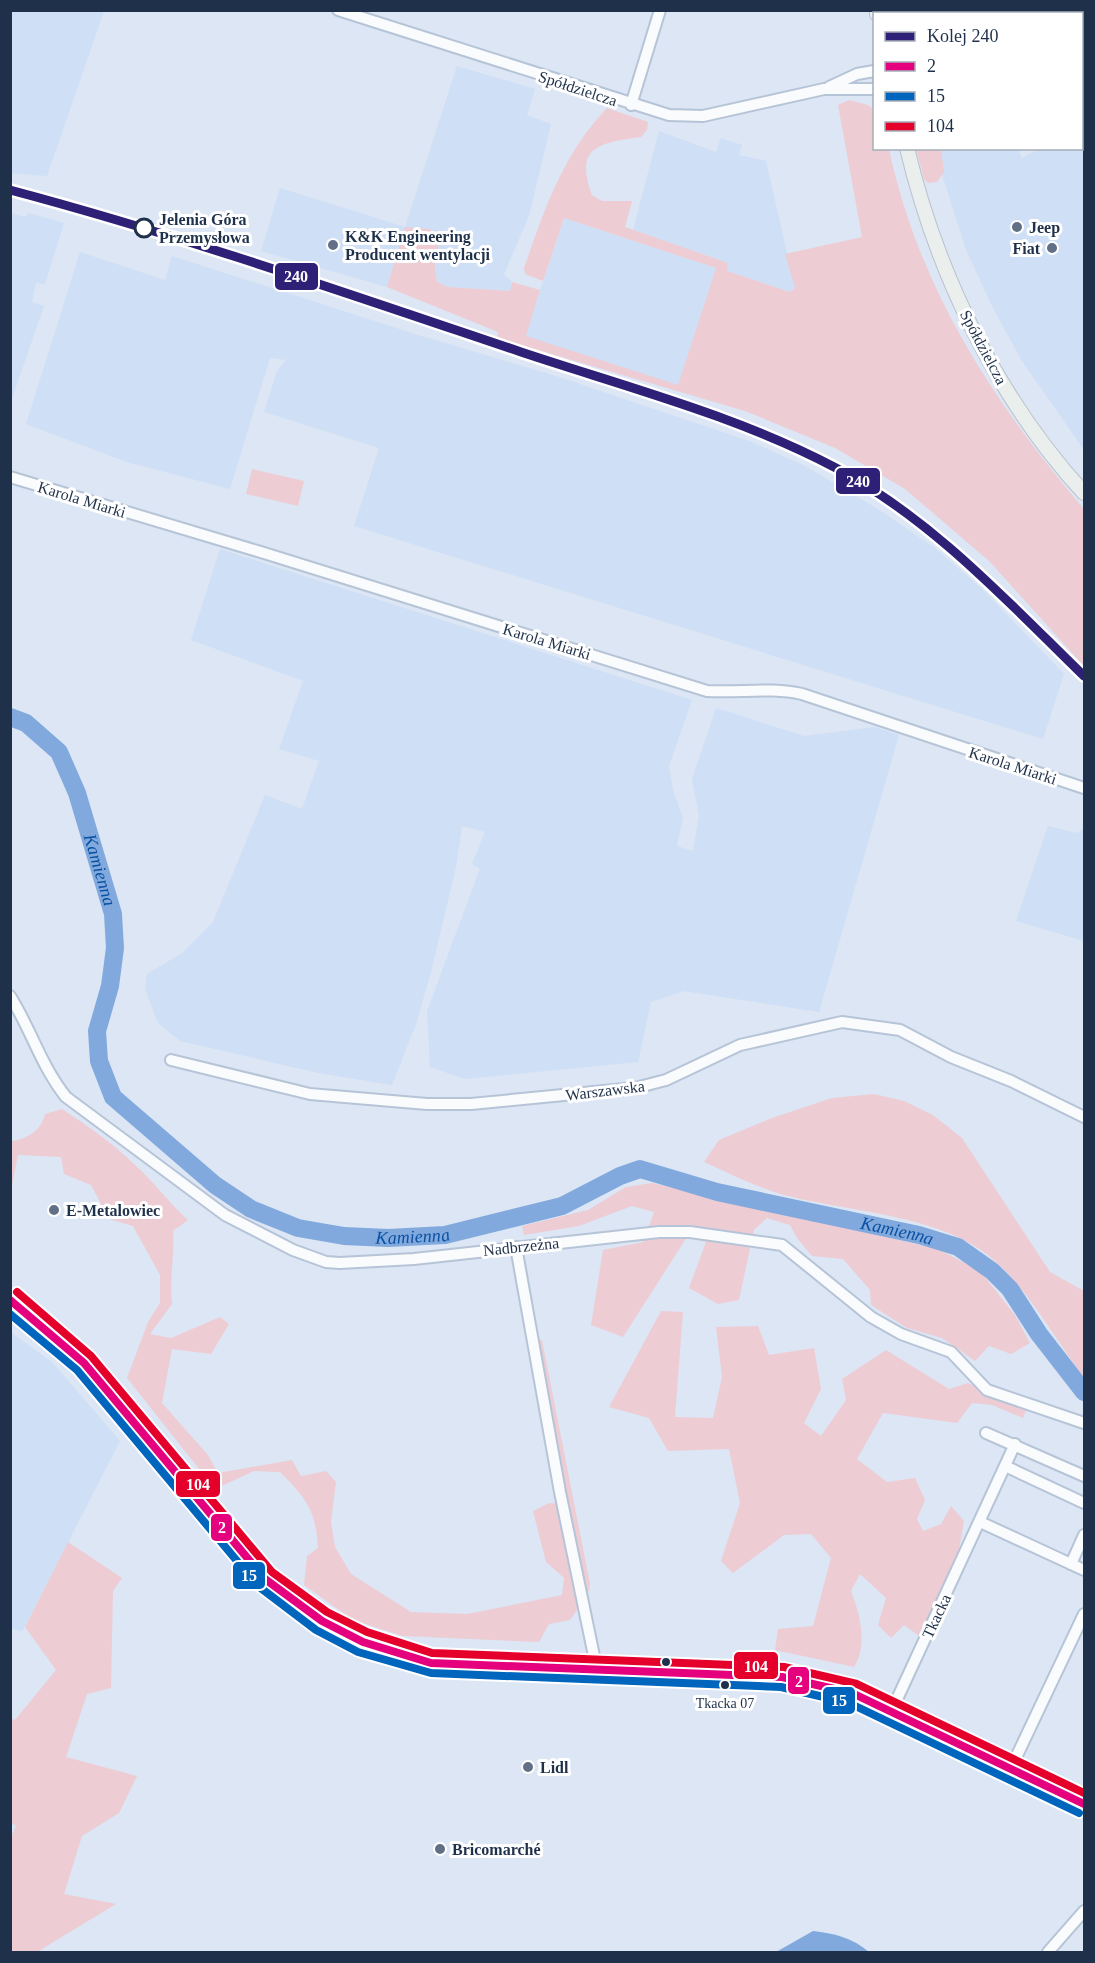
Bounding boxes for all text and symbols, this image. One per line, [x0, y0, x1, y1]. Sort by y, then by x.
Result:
legend [873, 12, 1083, 150]
text: Kolej 240 [927, 26, 999, 46]
text: 2 [927, 56, 936, 76]
street label: Spółdzielcza [536, 68, 619, 110]
text: 15 [927, 86, 945, 106]
text: 104 [927, 116, 954, 136]
place label: Jelenia Góra Przemysłowa [159, 211, 250, 247]
marker: Jelenia Góra Przemysłowa [134, 218, 154, 238]
place label: Jeep [1029, 219, 1060, 237]
marker: Jeep [1010, 220, 1024, 234]
place label: K&K Engineering Producent wentylacji [345, 228, 491, 264]
marker: K&K Engineering Producent wentylacji [326, 238, 340, 252]
place label: Fiat [1012, 240, 1041, 257]
marker: Fiat [1045, 241, 1059, 255]
line badge: 240 [274, 262, 319, 291]
text: 240 [284, 268, 308, 285]
street label: Spółdzielcza [956, 307, 1010, 388]
line badge: 240 [835, 467, 881, 495]
text: 240 [846, 473, 870, 490]
street label: Karola Miarki [36, 478, 128, 521]
street label: Karola Miarki [501, 620, 593, 663]
street label: Karola Miarki [967, 743, 1059, 788]
water label: Kamienna [79, 831, 120, 908]
street label: Warszawska [565, 1077, 646, 1104]
place label: E-Metalowiec [66, 1202, 160, 1219]
marker: E-Metalowiec [47, 1203, 61, 1217]
water label: Kamienna [858, 1213, 936, 1249]
water label: Kamienna [374, 1224, 452, 1248]
street label: Nadbrzeżna [482, 1234, 560, 1259]
line badge: 104 [175, 1470, 221, 1498]
text: 104 [186, 1476, 210, 1493]
line badge: 2 [210, 1513, 233, 1542]
text: 2 [218, 1519, 226, 1536]
line badge: 15 [232, 1561, 266, 1590]
text: 15 [241, 1567, 257, 1584]
street label: Tkacka [919, 1591, 954, 1641]
line badge: 104 [733, 1651, 779, 1680]
unlabelled marker [660, 1656, 672, 1668]
text: 104 [744, 1658, 768, 1675]
line badge: 2 [787, 1666, 810, 1695]
text: 2 [795, 1673, 803, 1690]
marker: Tkacka 07 [719, 1679, 731, 1691]
line badge: 15 [822, 1686, 856, 1715]
text: 15 [831, 1692, 847, 1709]
place label: Tkacka 07 [696, 1696, 754, 1711]
place label: Lidl [540, 1759, 569, 1776]
marker: Lidl [521, 1760, 535, 1774]
place label: Bricomarché [452, 1841, 541, 1858]
marker: Bricomarché [433, 1842, 447, 1856]

